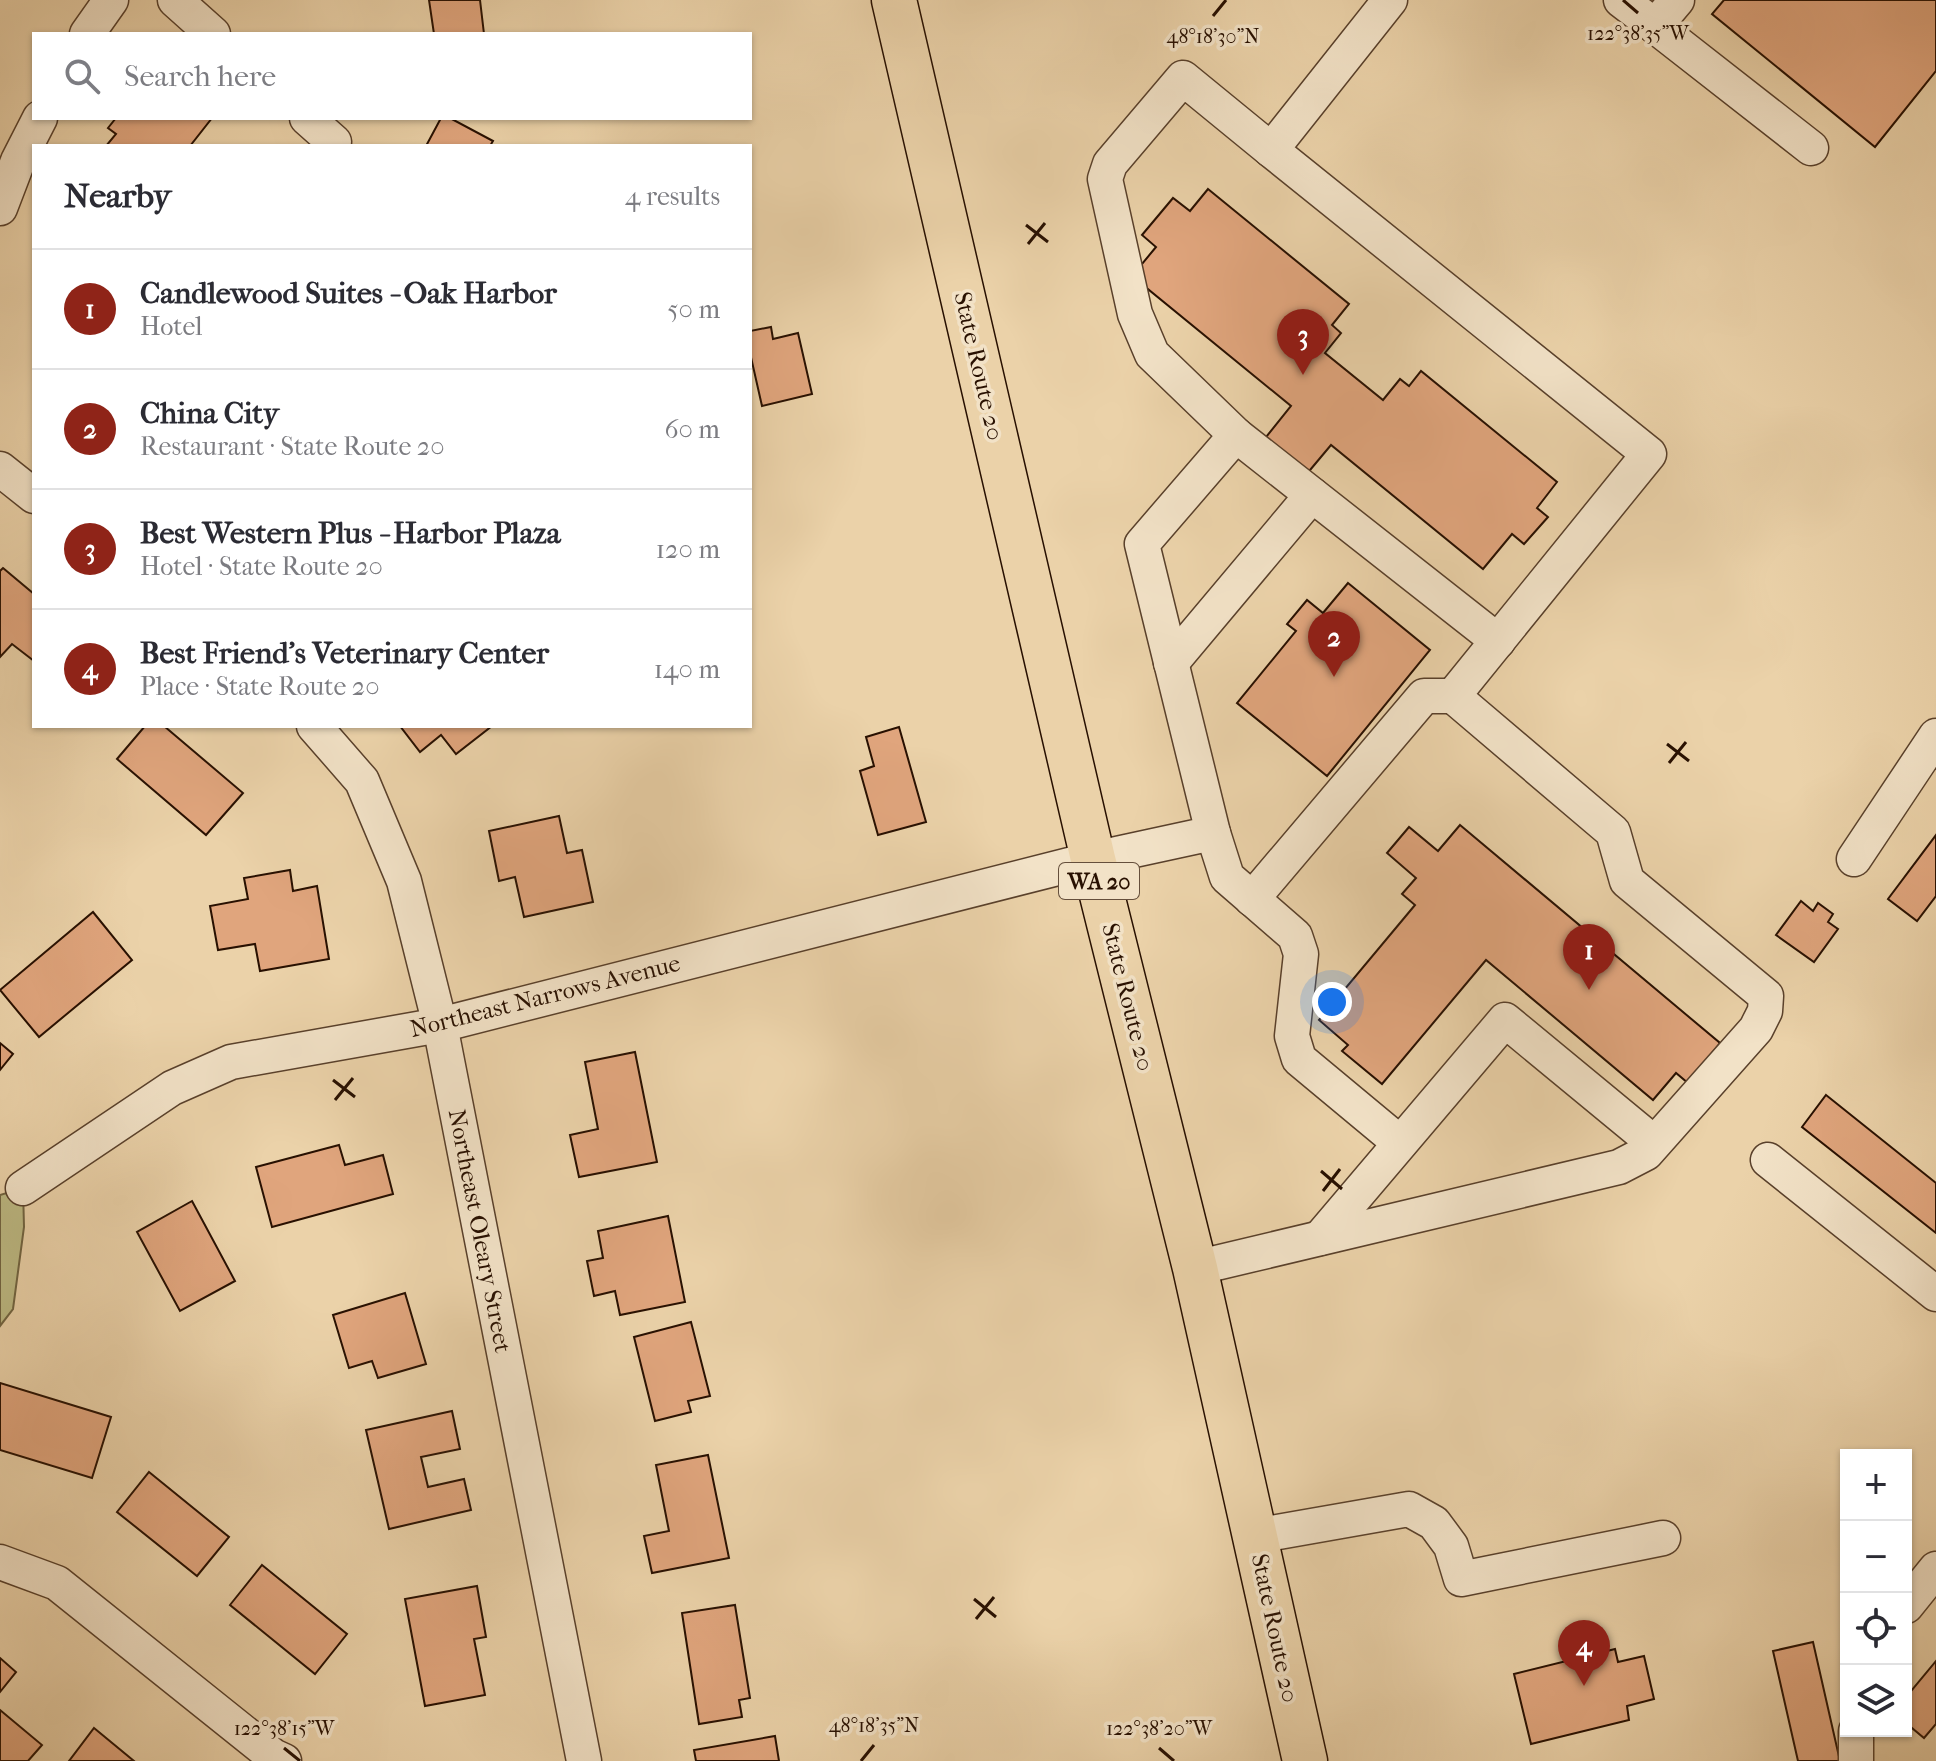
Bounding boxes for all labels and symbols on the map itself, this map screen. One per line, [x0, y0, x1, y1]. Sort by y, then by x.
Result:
text: 122°38'35"W [1587, 22, 1690, 45]
text: 48°18'30"N [1167, 25, 1259, 48]
street label: State Route 20 [948, 289, 1010, 443]
pin: 3 [1277, 309, 1329, 375]
pin: 2 [1308, 611, 1360, 677]
road number: WA 20 [1059, 863, 1139, 899]
street label: State Route 20 [1096, 920, 1160, 1074]
pin: 1 [1563, 924, 1615, 990]
street label: Northeast Narrows Avenue [407, 949, 683, 1043]
your location [1312, 982, 1352, 1022]
street label: Northeast Oleary Street [443, 1107, 517, 1356]
street label: State Route 20 [1246, 1551, 1304, 1705]
pin: 4 [1558, 1620, 1610, 1686]
text: 48°18'35"N [829, 1714, 919, 1737]
text: 122°38'15"W [234, 1717, 336, 1740]
text: 122°38'20"W [1106, 1717, 1214, 1740]

